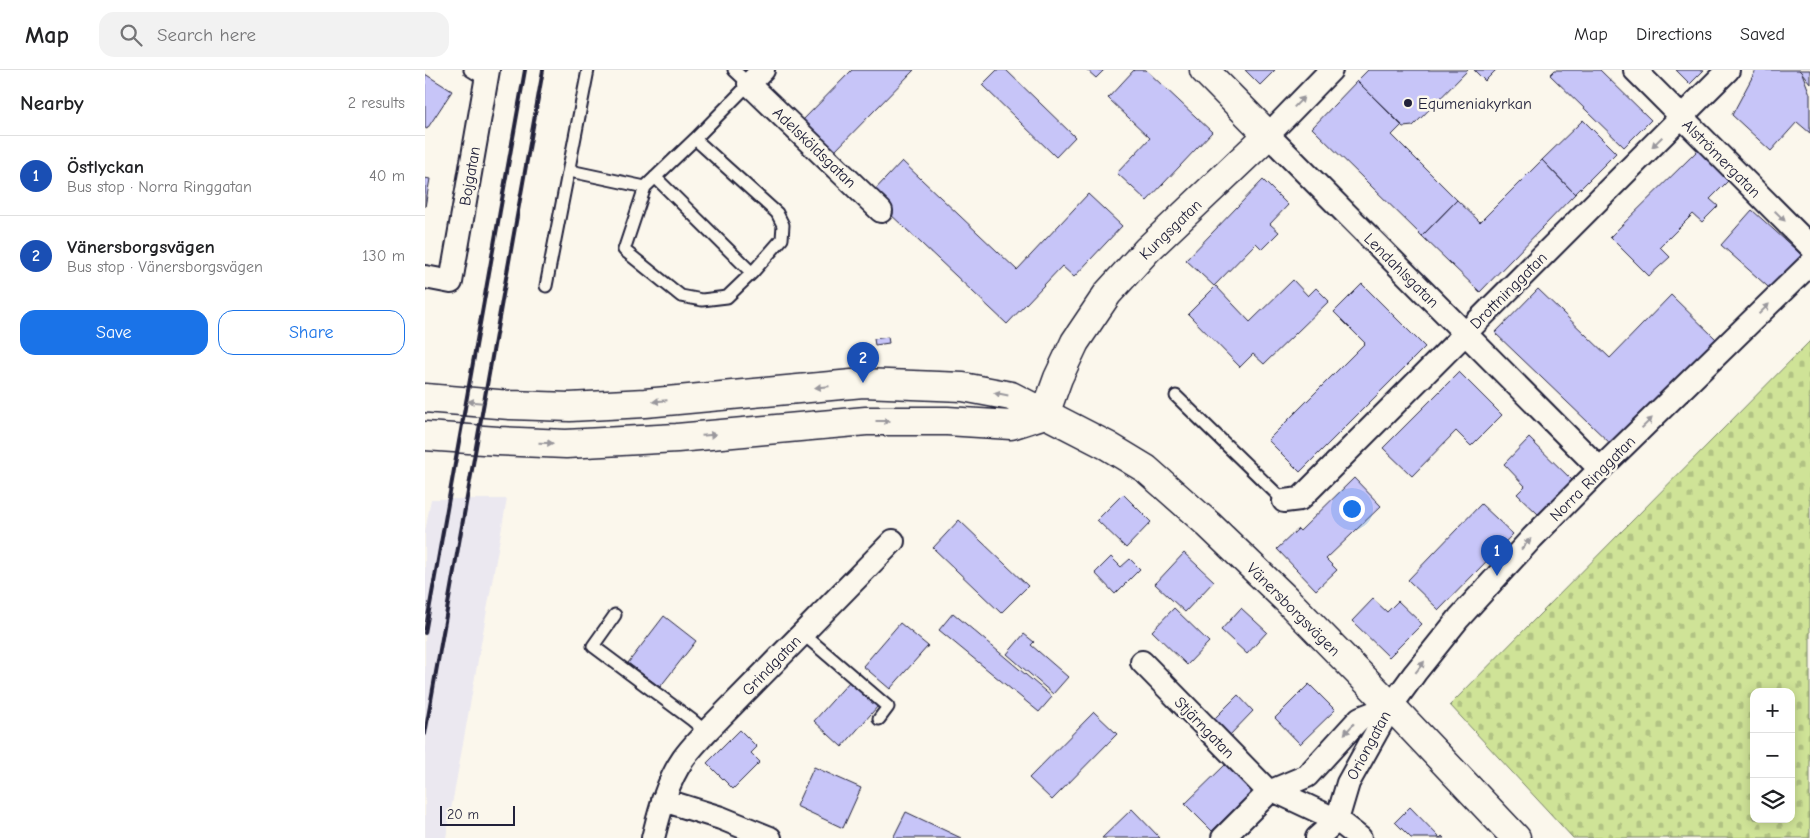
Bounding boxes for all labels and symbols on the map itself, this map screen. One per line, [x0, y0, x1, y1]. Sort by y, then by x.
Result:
place label: Equmeniakyrkan [1418, 95, 1532, 113]
one-way arrow [1293, 97, 1305, 109]
marker: Equmeniakyrkan [1402, 97, 1414, 109]
street label: Adelsköldsgatan [769, 104, 860, 192]
street label: Alströmergatan [1678, 116, 1764, 202]
one-way arrow [1651, 136, 1663, 148]
street label: Bojgatan [456, 145, 484, 207]
street label: Kungsgatan [1136, 196, 1205, 264]
one-way arrow [1774, 210, 1786, 222]
street label: Lendahlsgatan [1360, 230, 1442, 312]
street label: Drottninggatan [1466, 248, 1551, 333]
one-way arrow [1757, 303, 1769, 315]
pin: 2 [847, 342, 879, 383]
one-way arrow [814, 383, 830, 391]
one-way arrow [993, 389, 1009, 397]
one-way arrow [652, 397, 668, 405]
one-way arrow [466, 398, 482, 406]
one-way arrow [875, 417, 891, 425]
one-way arrow [1641, 417, 1653, 429]
one-way arrow [701, 431, 717, 439]
street label: Norra Ringgatan [1546, 432, 1639, 525]
one-way arrow [539, 439, 555, 447]
your location [1339, 496, 1365, 522]
pin: 1 [1481, 535, 1513, 576]
one-way arrow [1520, 539, 1532, 551]
street label: Vänersborgsvägen [1243, 559, 1344, 660]
street label: Grindgatan [739, 632, 805, 700]
one-way arrow [1414, 661, 1425, 674]
street label: Stjärngatan [1171, 693, 1238, 762]
street label: Oriongatan [1343, 708, 1395, 783]
one-way arrow [1344, 723, 1355, 736]
scale bar [440, 803, 515, 826]

